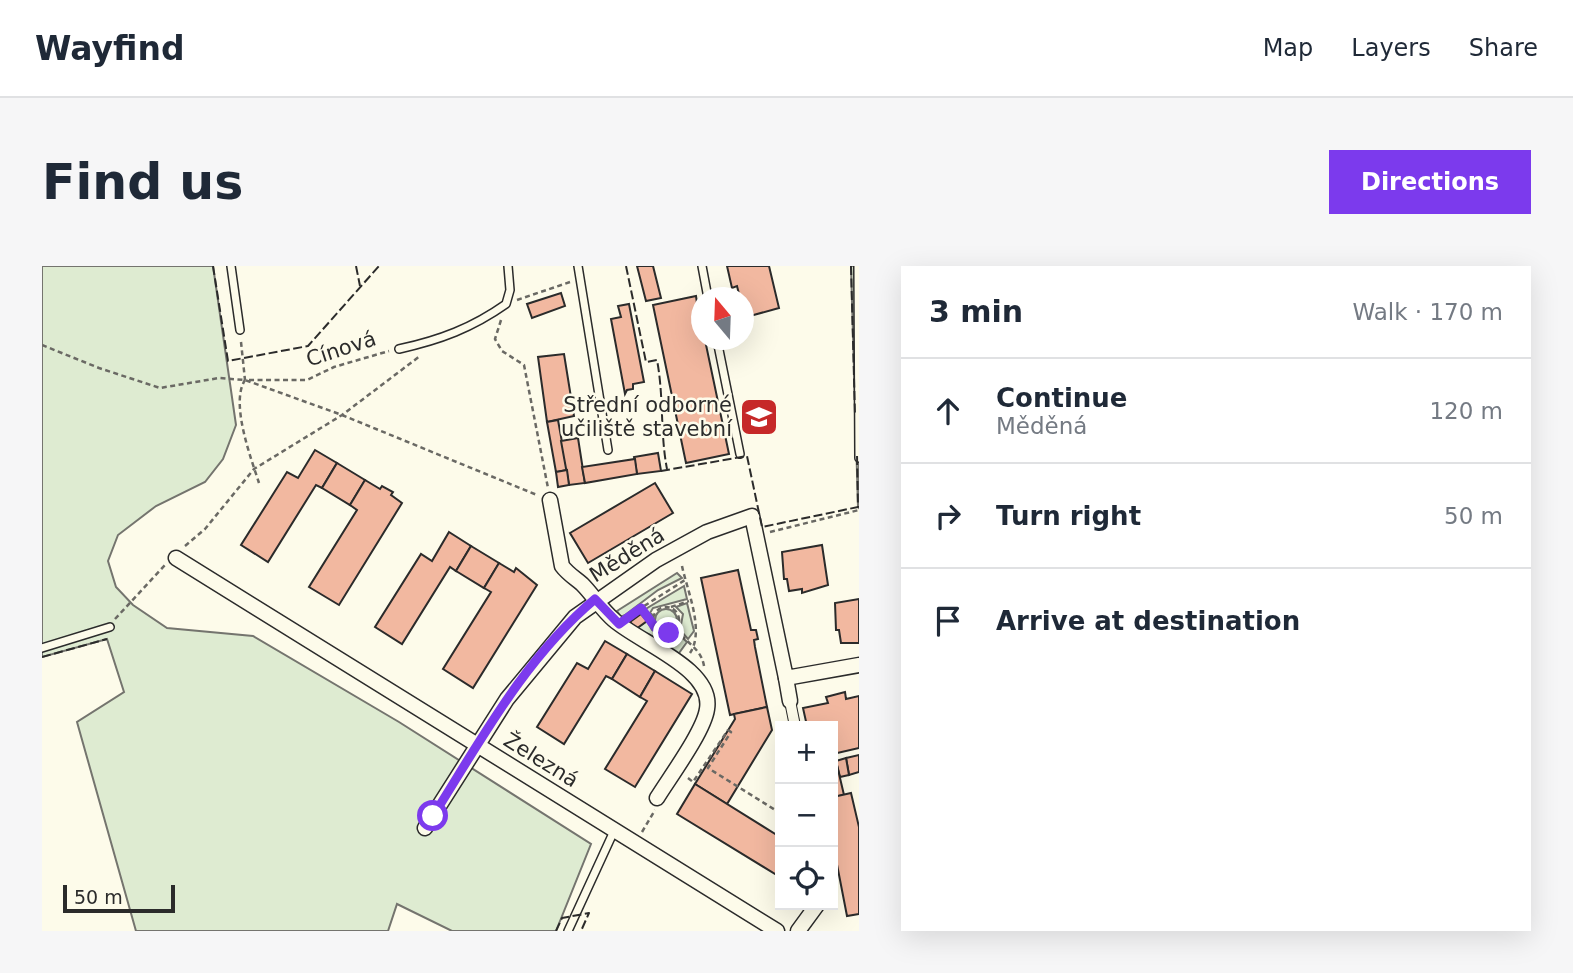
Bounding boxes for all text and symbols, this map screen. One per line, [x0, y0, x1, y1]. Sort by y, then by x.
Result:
text: Wayfind [35, 29, 185, 68]
text: Map [1263, 34, 1313, 62]
text: Layers [1351, 34, 1431, 62]
text: Share [1469, 34, 1538, 62]
button: Directions [1329, 150, 1531, 214]
text: Find us [42, 154, 243, 211]
north arrow [691, 287, 754, 350]
text: 3 min [929, 294, 1023, 329]
text: Walk · 170 m [1352, 299, 1503, 325]
street label: Cínová [303, 326, 379, 372]
text: Continue [996, 383, 1127, 413]
icon: ahead [929, 392, 967, 430]
place label: Střední odborné učiliště stavební [561, 393, 733, 441]
school or university icon: Střední odborné učiliště stavební [738, 396, 780, 438]
text: 120 m [1429, 398, 1503, 424]
text: Měděná [996, 413, 1087, 439]
icon: right [929, 497, 967, 535]
text: Turn right [996, 501, 1141, 531]
text: 50 m [1444, 503, 1503, 529]
street label: Měděná [585, 523, 669, 587]
icon: arrive [929, 602, 967, 640]
text: Arrive at destination [996, 606, 1300, 636]
route end [653, 617, 684, 648]
map controls [775, 721, 838, 910]
button: + [775, 721, 838, 784]
street label: Železná [499, 727, 583, 792]
button: − [775, 784, 838, 847]
route start [417, 800, 448, 831]
button: locate [775, 847, 838, 910]
scale bar [63, 882, 175, 914]
text: 50 m [74, 886, 123, 908]

